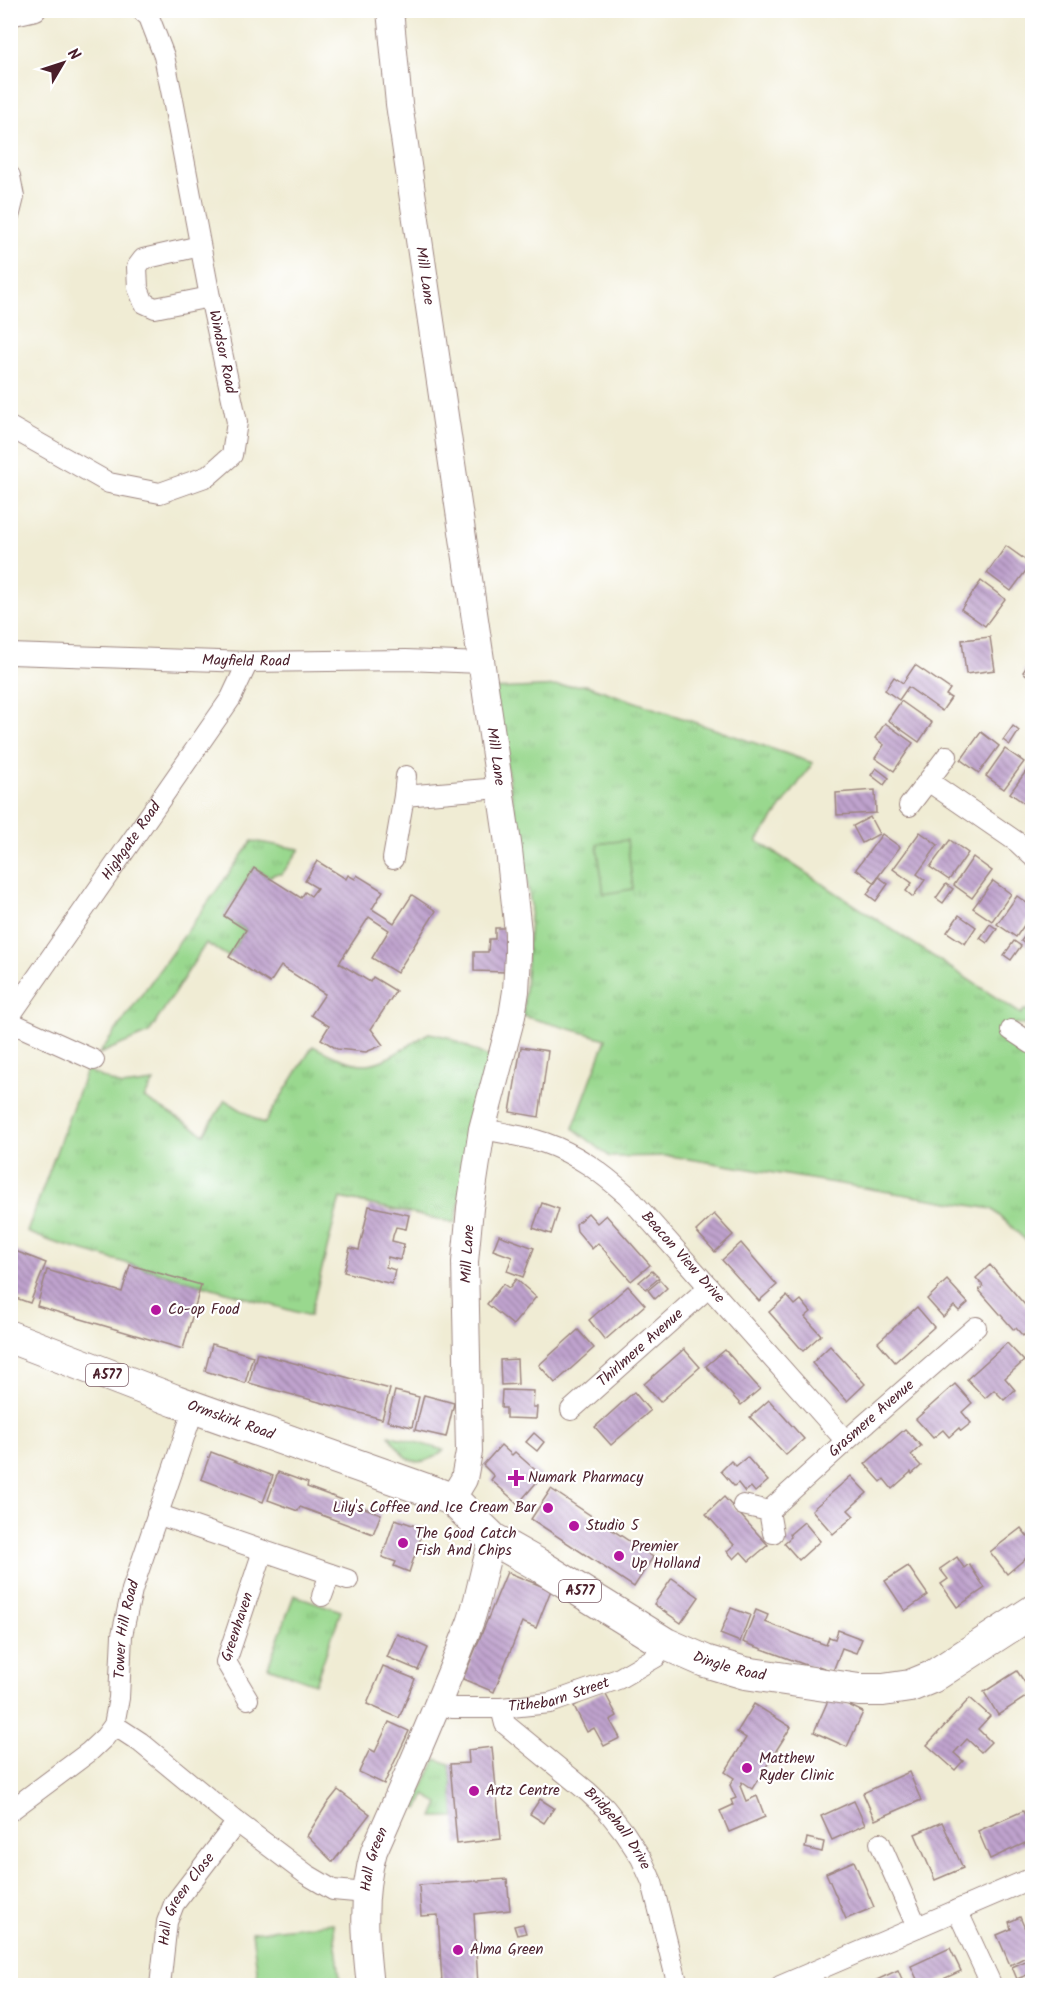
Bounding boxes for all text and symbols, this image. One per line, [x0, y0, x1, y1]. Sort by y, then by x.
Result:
north arrow [33, 33, 93, 93]
text: N [61, 43, 86, 66]
street label: Mill Lane [408, 245, 441, 307]
street label: Windsor Road [201, 308, 243, 397]
street label: Mayfield Road [202, 648, 290, 674]
street label: Mill Lane [479, 726, 511, 788]
street label: Highgate Road [96, 796, 168, 886]
street label: Beacon View Drive [635, 1206, 731, 1309]
street label: Mill Lane [454, 1224, 482, 1284]
place label: Co-op Food [168, 1298, 240, 1322]
marker: Co-op Food [149, 1303, 163, 1317]
street label: Thirlmere Avenue [592, 1303, 689, 1393]
road number: A577 [86, 1364, 128, 1386]
street label: Grasmere Avenue [823, 1374, 920, 1463]
street label: Ormskirk Road [184, 1394, 278, 1447]
place label: Numark Pharmacy [528, 1466, 644, 1490]
marker: Numark Pharmacy [509, 1471, 523, 1485]
place label: Lily's Coffee and Ice Cream Bar [333, 1496, 537, 1520]
marker: Lily's Coffee and Ice Cream Bar [541, 1501, 555, 1515]
place label: Studio 5 [586, 1514, 640, 1538]
marker: Studio 5 [567, 1519, 581, 1533]
place label: The Good Catch Fish And Chips [415, 1522, 517, 1563]
place label: Premier Up Holland [631, 1535, 700, 1576]
marker: The Good Catch Fish And Chips [396, 1536, 410, 1550]
marker: Premier Up Holland [612, 1549, 626, 1563]
street label: Tower Hill Road [108, 1576, 147, 1679]
road number: A577 [559, 1580, 601, 1602]
street label: Greenhaven [215, 1589, 260, 1665]
street label: Dingle Road [689, 1645, 768, 1688]
street label: Tithebarn Street [507, 1671, 613, 1719]
place label: Matthew Ryder Clinic [759, 1747, 835, 1788]
marker: Matthew Ryder Clinic [740, 1761, 754, 1775]
place label: Artz Centre [486, 1779, 560, 1803]
street label: Bridgehall Drive [578, 1782, 657, 1874]
marker: Artz Centre [467, 1784, 481, 1798]
street label: Hall Green [354, 1823, 395, 1893]
street label: Hall Green Close [152, 1848, 221, 1947]
place label: Alma Green [470, 1938, 543, 1962]
marker: Alma Green [451, 1943, 465, 1957]

